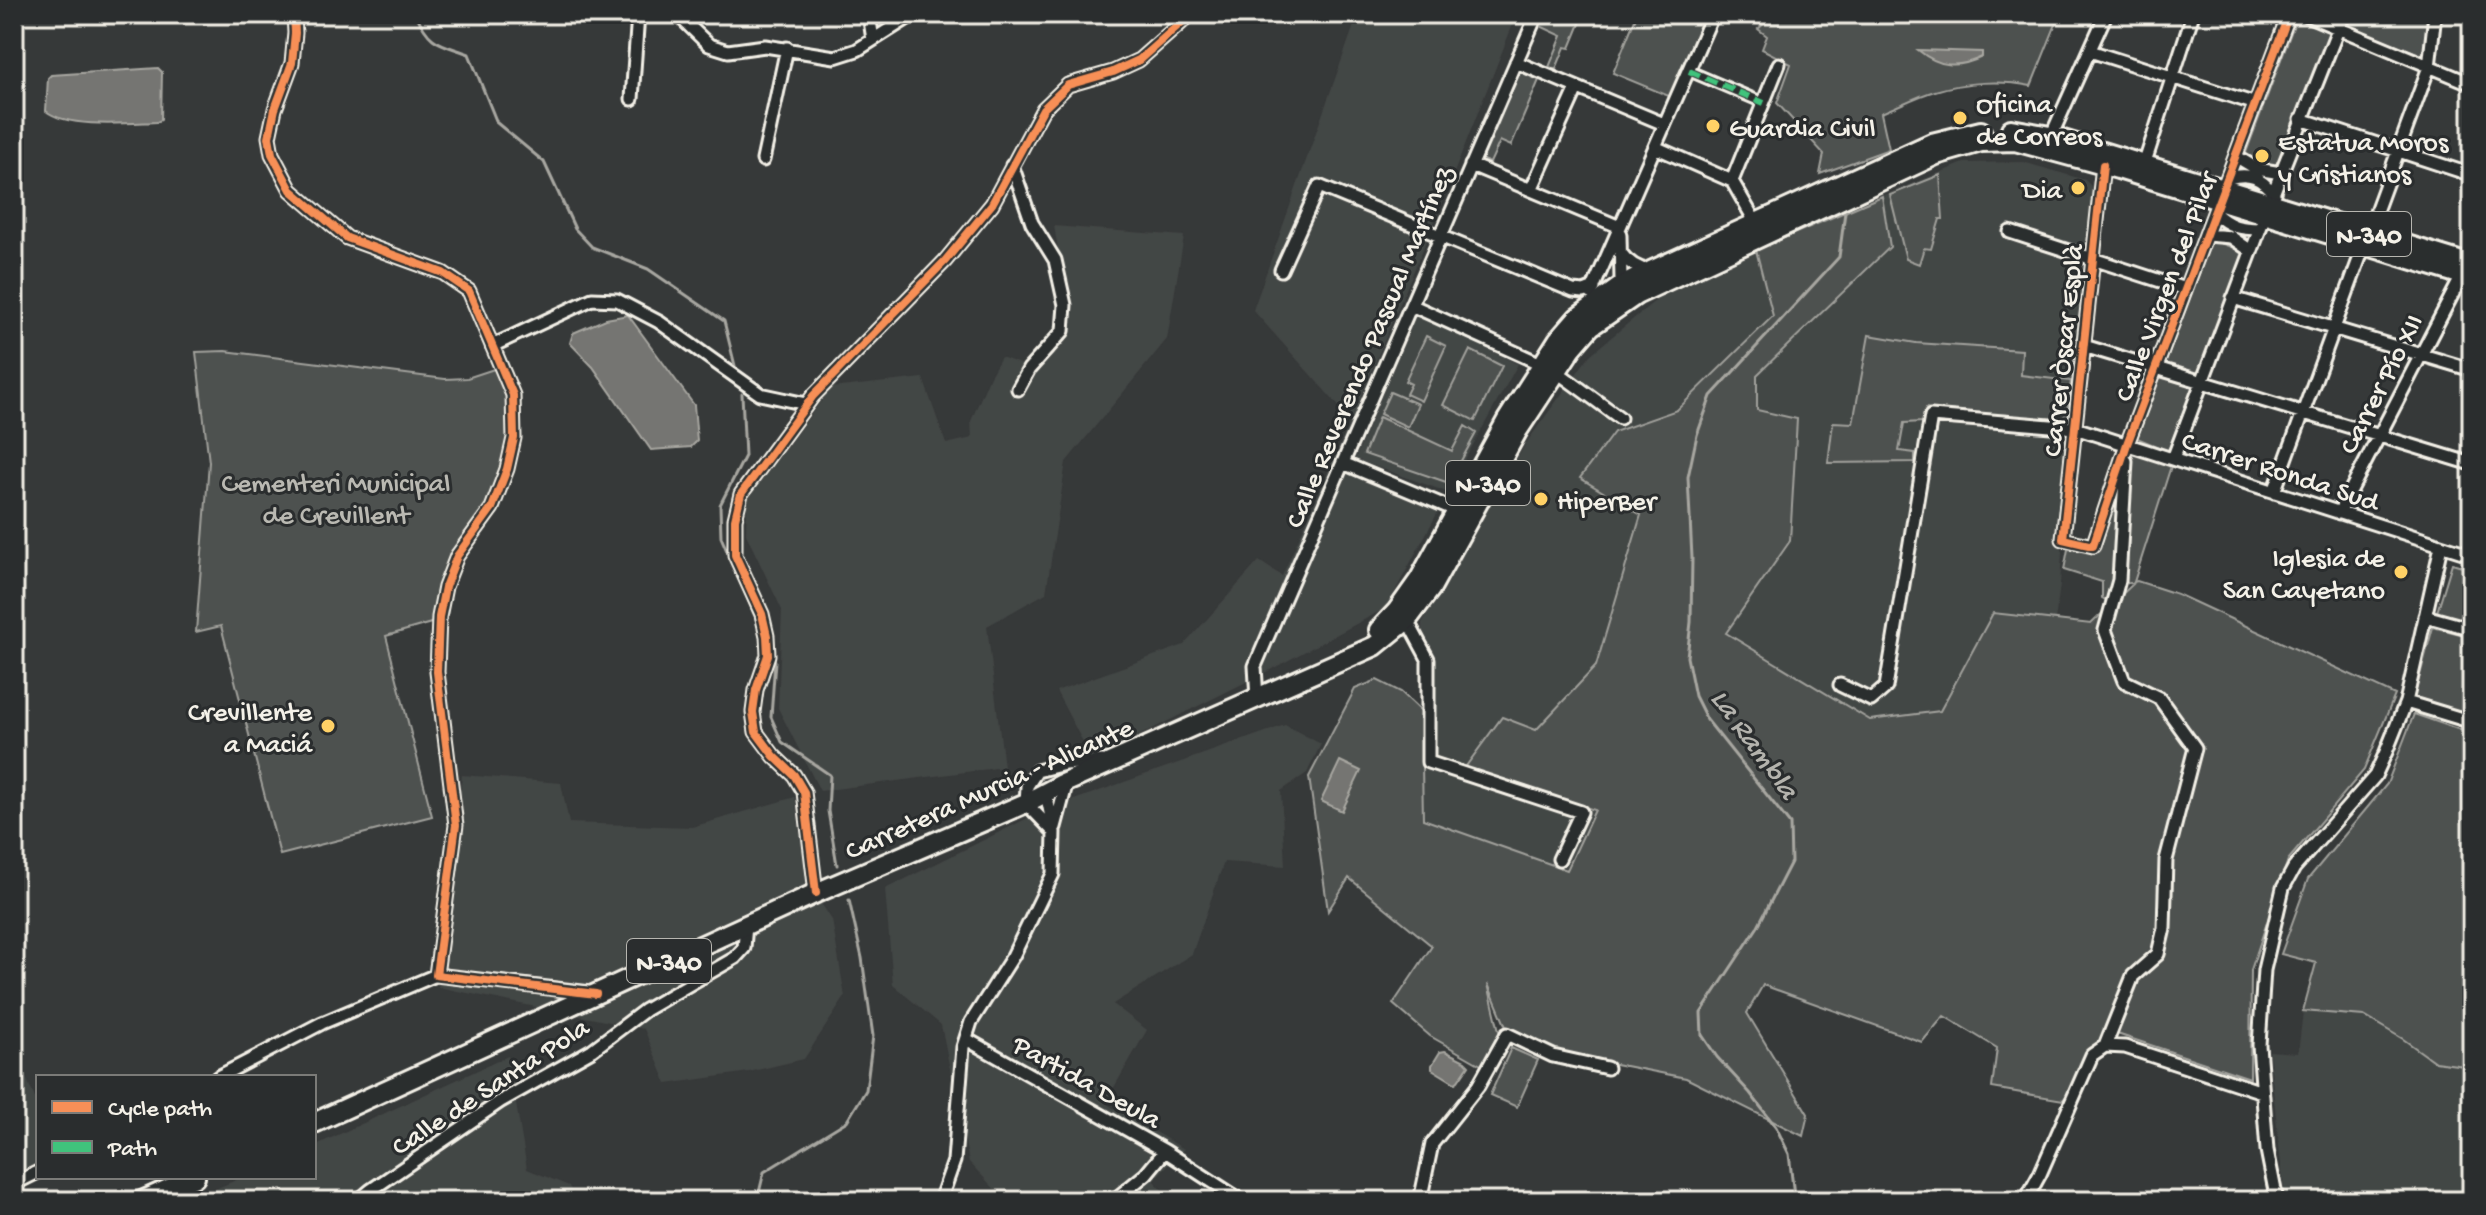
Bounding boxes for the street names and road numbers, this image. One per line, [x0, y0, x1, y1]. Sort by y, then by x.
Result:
street label: Calle Reverendo Pascual Martínez [1280, 160, 1463, 534]
street label: Calle Virgen del Pilar [2109, 166, 2228, 407]
road number: N-340 [2327, 212, 2411, 256]
street label: Carrer Òscar Esplà [2038, 241, 2093, 458]
street label: Carrer Pío XII [2334, 310, 2432, 460]
street label: Carrer Ronda Sud [2177, 426, 2385, 521]
road number: N-340 [1446, 461, 1530, 505]
street label: Carretera Murcia - Alicante [841, 712, 1139, 870]
road number: N-340 [627, 939, 711, 983]
street label: Calle de Santa Pola [387, 1012, 598, 1165]
street label: Partida Deula [1005, 1029, 1167, 1139]

